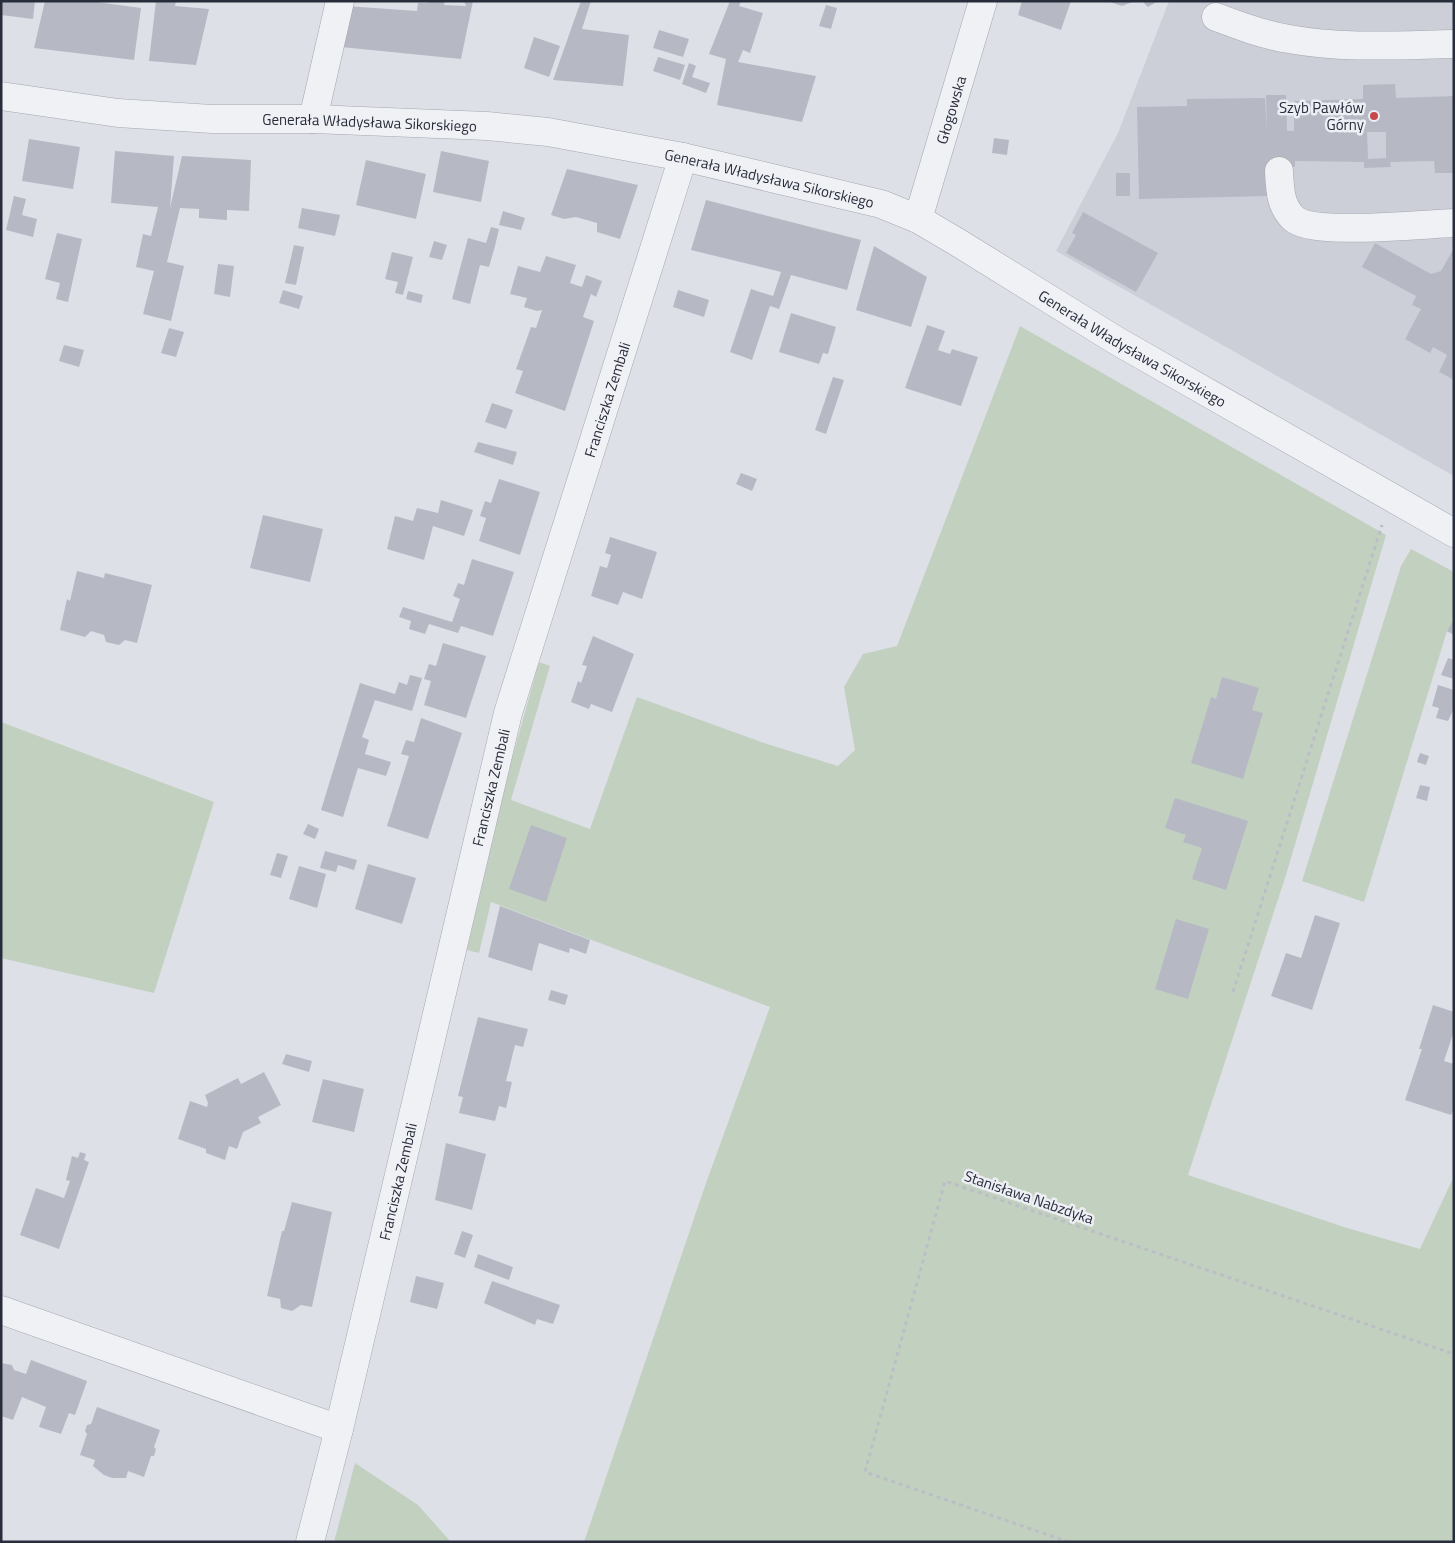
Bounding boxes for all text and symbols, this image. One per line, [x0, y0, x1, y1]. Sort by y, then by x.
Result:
street label: Głogowska [929, 72, 972, 147]
place label: Szyb Pawłów Górny [1279, 96, 1364, 136]
street label: Generała Władysława Sikorskiego [262, 107, 477, 137]
marker: Szyb Pawłów Górny [1368, 110, 1380, 122]
street label: Generała Władysława Sikorskiego [663, 142, 877, 214]
street label: Generała Władysława Sikorskiego [1034, 284, 1231, 413]
street label: Franciszka Zembali [578, 339, 636, 460]
street label: Franciszka Zembali [465, 726, 515, 848]
street label: Franciszka Zembali [372, 1120, 422, 1243]
street label: Stanisława Nabzdyka [961, 1164, 1097, 1230]

